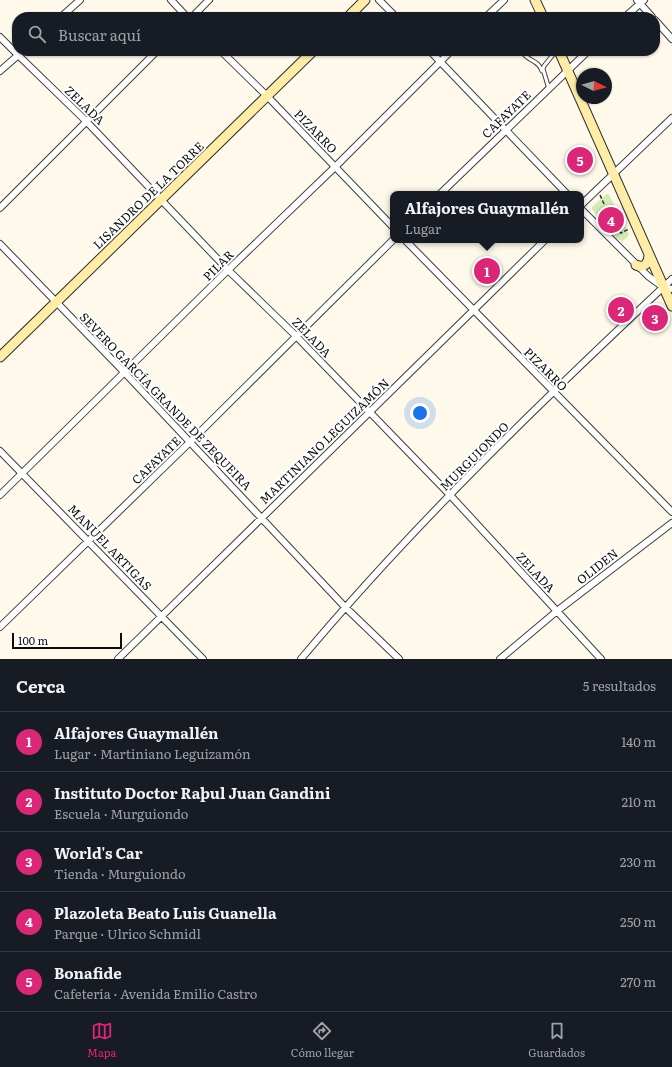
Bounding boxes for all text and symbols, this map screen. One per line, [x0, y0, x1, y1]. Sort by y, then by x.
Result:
search box [12, 12, 660, 56]
icon: search [26, 23, 48, 45]
text: Buscar aquí [58, 23, 141, 46]
north arrow [576, 68, 612, 104]
street label: ZELADA [61, 81, 109, 129]
street label: CAFAYATE [477, 86, 535, 142]
street label: PIZARRO [290, 105, 342, 157]
street label: LISANDRO DE LA TORRE [88, 137, 208, 253]
pin: 5 [567, 145, 593, 175]
popup [390, 191, 584, 243]
text: Alfajores Guaymallén [405, 196, 569, 219]
pin: 4 [598, 205, 624, 235]
text: Lugar [405, 219, 441, 238]
street label: PILAR [198, 245, 238, 285]
pin: 1 [474, 256, 500, 286]
pin: 2 [608, 295, 634, 325]
pin: 3 [642, 303, 668, 333]
street label: SEVERO GARCÍA GRANDE DE ZEQUEIRA [76, 308, 256, 494]
street label: ZELADA [288, 313, 336, 361]
street label: PIZARRO [520, 343, 572, 395]
street label: MARTINIANO LEGUIZAMÓN [255, 374, 393, 508]
your location [410, 403, 430, 423]
street label: MURGUIONDO [435, 417, 513, 495]
street label: CAFAYATE [127, 432, 185, 488]
street label: MANUEL ARTIGAS [64, 500, 156, 594]
street label: OLIDEN [572, 544, 622, 588]
street label: ZELADA [513, 548, 560, 596]
scale bar [12, 631, 122, 650]
text: 100 m [18, 632, 48, 648]
text: Cerca [16, 673, 65, 698]
text: 5 resultados [583, 676, 656, 695]
text: Alfajores Guaymallén [54, 721, 219, 744]
text: 1 [26, 732, 32, 751]
text: 140 m [621, 732, 656, 751]
text: Lugar · Martiniano Leguizamón [54, 744, 251, 763]
text: Instituto Doctor Raþul Juan Gandini [54, 781, 330, 804]
text: 2 [26, 792, 32, 811]
text: 210 m [621, 792, 656, 811]
text: Escuela · Murguiondo [54, 804, 188, 823]
text: World's Car [54, 841, 143, 864]
text: 3 [25, 852, 33, 871]
text: 230 m [620, 852, 656, 871]
text: Tienda · Murguiondo [54, 864, 186, 883]
text: Plazoleta Beato Luis Guanella [54, 901, 277, 924]
text: 4 [25, 912, 33, 931]
text: 250 m [620, 912, 656, 931]
text: Parque · Ulrico Schmidl [54, 924, 201, 943]
text: Bonafide [54, 961, 122, 984]
text: 5 [25, 972, 33, 991]
text: 270 m [620, 972, 656, 991]
text: Cafetería · Avenida Emilio Castro [54, 984, 257, 1003]
tab: Mapa [87, 1020, 116, 1060]
tab: Cómo llegar [291, 1020, 354, 1060]
tab: Guardados [528, 1020, 585, 1060]

